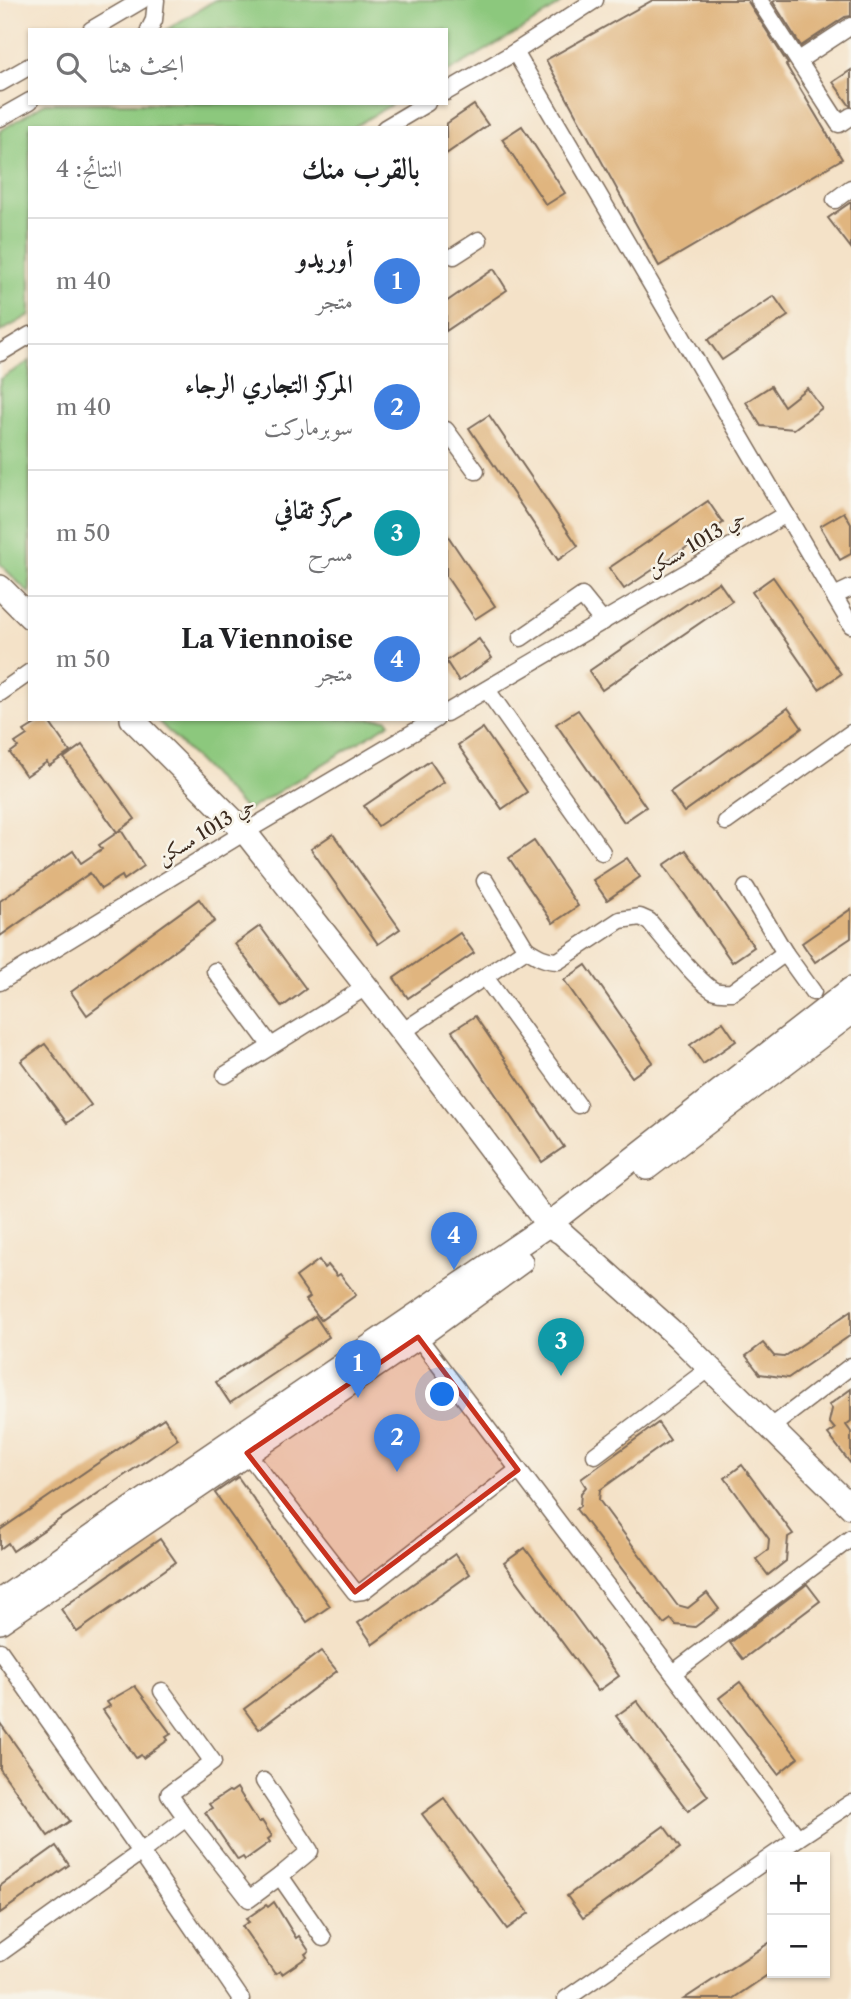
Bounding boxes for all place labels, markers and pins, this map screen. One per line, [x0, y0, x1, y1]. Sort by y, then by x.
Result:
pin: 4 [431, 1212, 477, 1270]
pin: 3 [538, 1318, 584, 1376]
pin: 1 [335, 1340, 381, 1398]
pin: 2 [374, 1414, 420, 1472]

